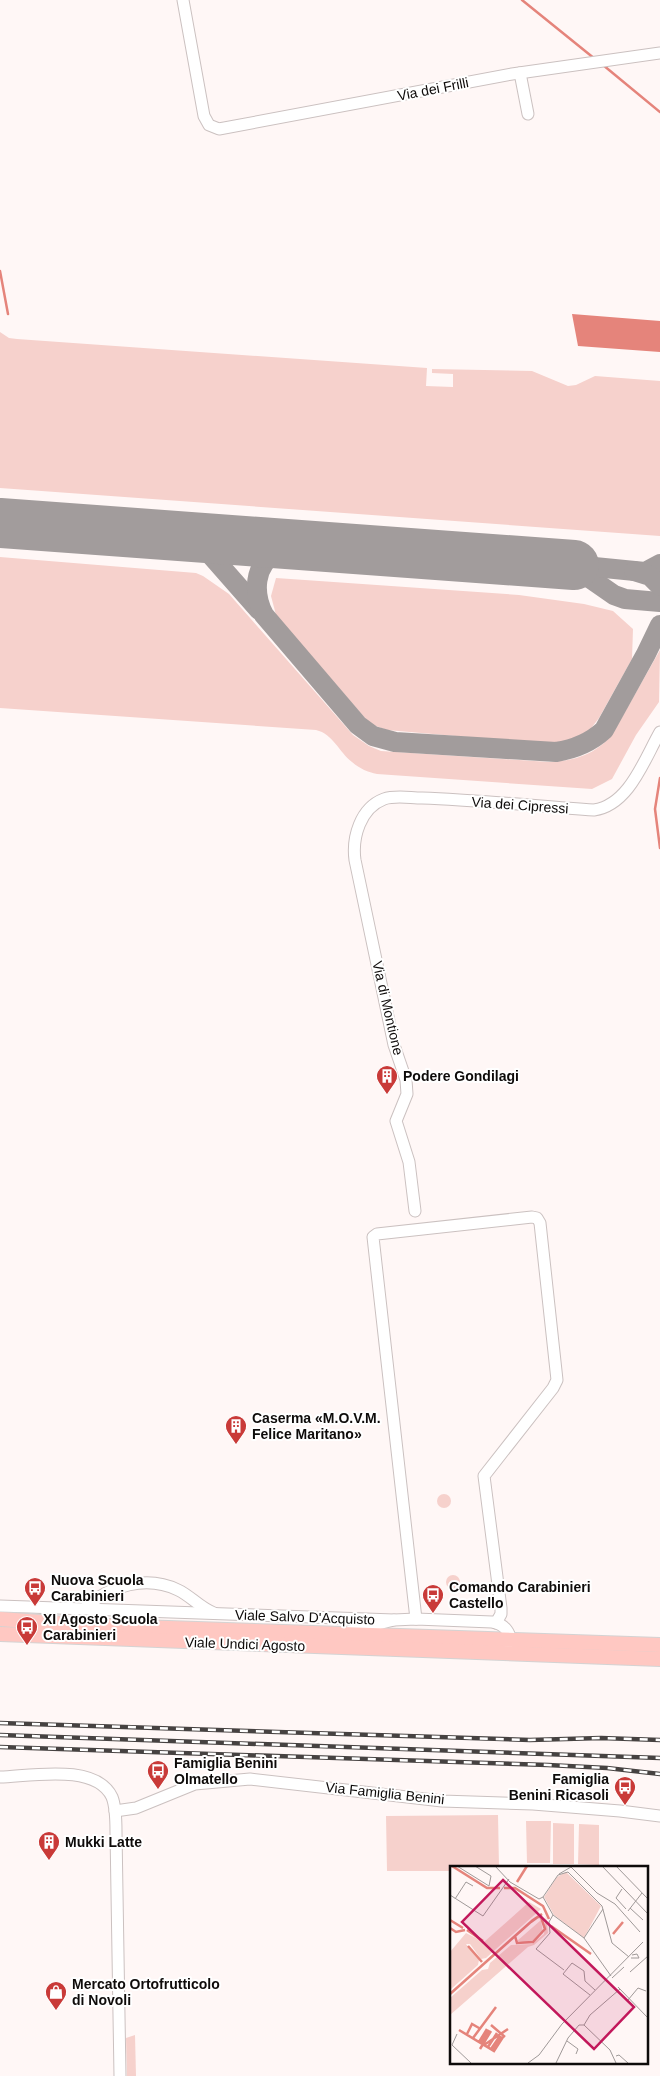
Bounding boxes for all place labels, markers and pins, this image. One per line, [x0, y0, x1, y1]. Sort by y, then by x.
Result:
building icon: Podere Gondilagi [375, 1064, 399, 1095]
place label: Podere Gondilagi [403, 1068, 519, 1084]
place label: Caserma «M.O.V.M. Felice Maritano» [252, 1410, 381, 1442]
building icon: Caserma «M.O.V.M. Felice Maritano» [224, 1414, 248, 1445]
place label: Nuova Scuola Carabinieri [51, 1572, 144, 1604]
bus stop icon: Nuova Scuola Carabinieri [23, 1576, 47, 1607]
place label: Comando Carabinieri Castello [449, 1579, 591, 1611]
bus stop icon: Comando Carabinieri Castello [421, 1583, 445, 1614]
place label: XI Agosto Scuola Carabinieri [43, 1611, 158, 1643]
bus stop icon: XI Agosto Scuola Carabinieri [15, 1615, 39, 1646]
place label: Famiglia Benini Olmatello [174, 1755, 277, 1787]
bus stop icon: Famiglia Benini Olmatello [146, 1759, 170, 1790]
place label: Famiglia Benini Ricasoli [509, 1771, 609, 1803]
bus stop icon: Famiglia Benini Ricasoli [613, 1775, 637, 1806]
building icon: Mukki Latte [37, 1830, 61, 1861]
place label: Mukki Latte [65, 1834, 142, 1850]
place label: Mercato Ortofrutticolo di Novoli [72, 1976, 220, 2008]
shop icon: Mercato Ortofrutticolo di Novoli [44, 1980, 68, 2011]

